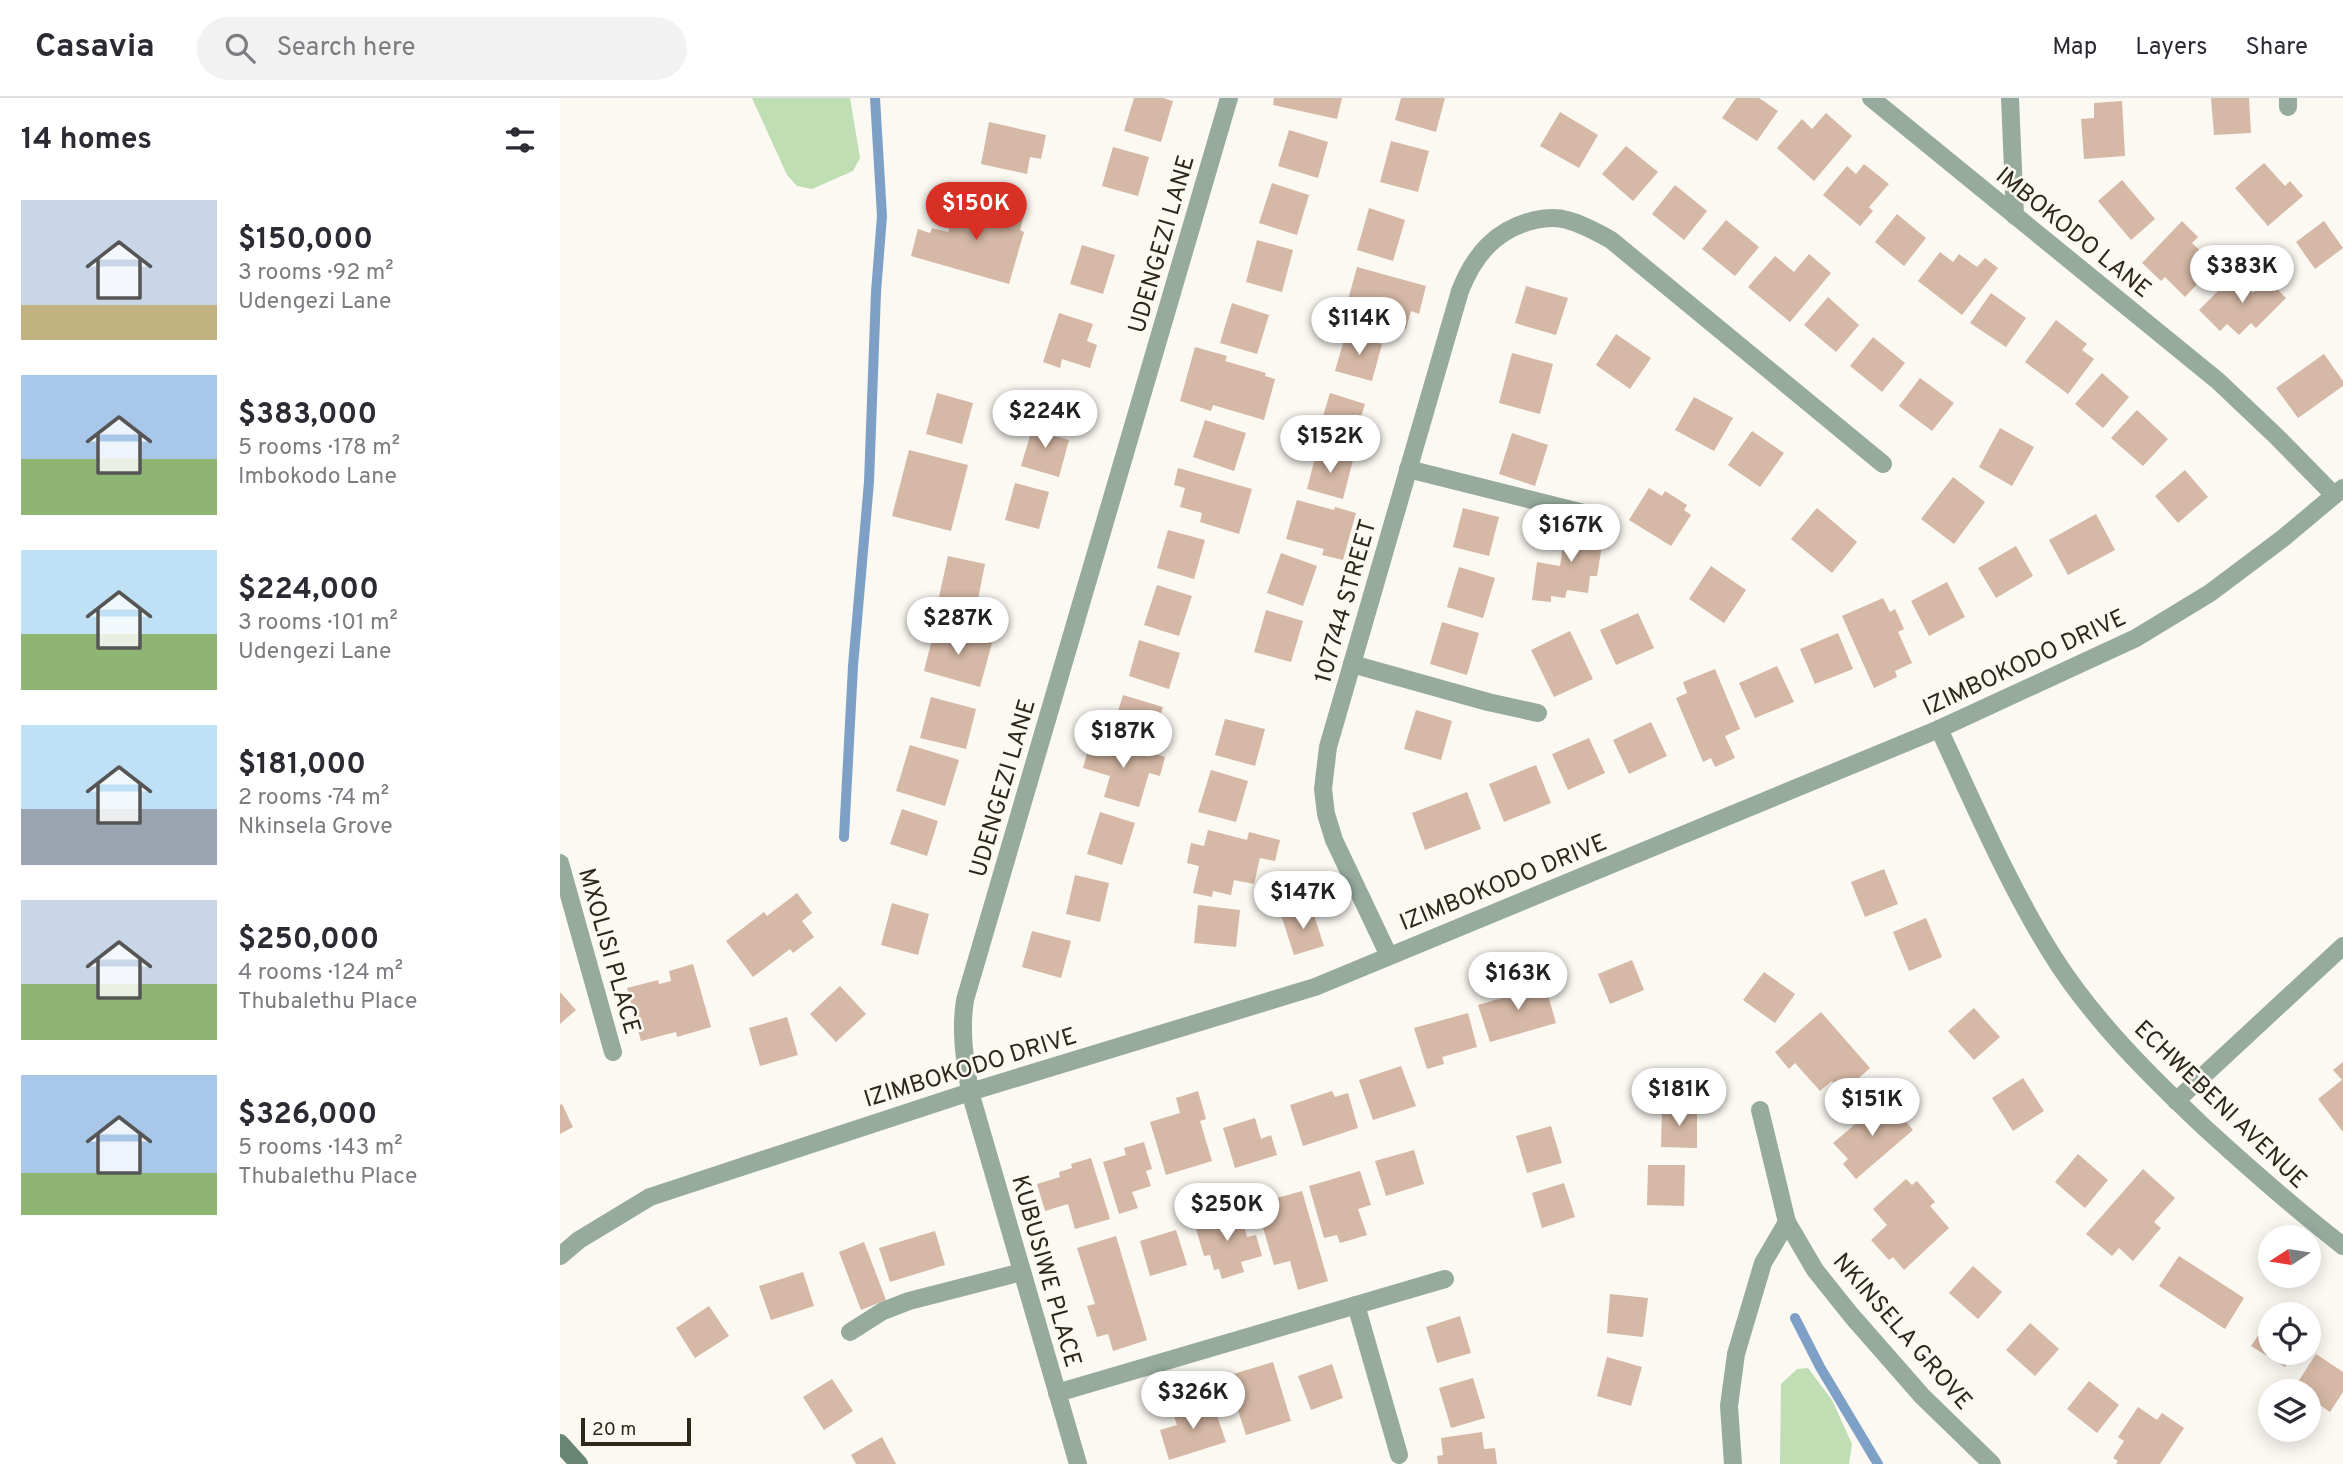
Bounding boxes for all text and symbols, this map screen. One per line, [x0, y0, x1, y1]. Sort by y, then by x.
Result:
search box [197, 17, 687, 80]
text: Casavia [35, 27, 155, 69]
icon: search [221, 29, 259, 67]
text: Search here [277, 32, 416, 65]
text: Map [2052, 33, 2097, 63]
text: Layers [2135, 33, 2207, 63]
text: Share [2245, 33, 2308, 63]
icon: filters [501, 121, 539, 159]
text: 14 homes [21, 122, 152, 159]
street label: UDENGEZI LANE [1123, 152, 1203, 337]
street label: IMBOKODO LANE [1989, 162, 2157, 306]
pin: $150K [927, 183, 1025, 242]
text: $150K [942, 190, 1010, 219]
text: $150,000 [238, 222, 373, 259]
icon: home [77, 228, 161, 312]
pin: $383K [2193, 246, 2291, 305]
text: $383K [2206, 253, 2278, 282]
text: 3 rooms · 92 m² [238, 259, 394, 288]
text: Udengezi Lane [238, 288, 391, 317]
pin: $114K [1310, 298, 1408, 357]
text: $114K [1327, 305, 1391, 334]
pin: $224K [996, 390, 1094, 450]
text: $383,000 [238, 397, 377, 434]
text: $224K [1008, 398, 1082, 427]
icon: home [77, 403, 161, 487]
pin: $152K [1281, 416, 1379, 475]
text: $152K [1296, 423, 1364, 452]
text: 5 rooms · 178 m² [238, 434, 400, 463]
text: Imbokodo Lane [238, 463, 397, 492]
pin: $167K [1522, 504, 1620, 564]
text: $167K [1538, 512, 1604, 541]
street label: 107744 STREET [1309, 516, 1385, 687]
text: $224,000 [238, 572, 379, 609]
icon: home [77, 578, 161, 662]
pin: $287K [909, 598, 1007, 657]
street label: IZIMBOKODO DRIVE [1918, 604, 2131, 724]
text: $287K [923, 605, 993, 634]
text: 3 rooms · 101 m² [238, 609, 398, 638]
text: Udengezi Lane [238, 638, 391, 667]
street label: UDENGEZI LANE [964, 696, 1044, 881]
pin: $187K [1074, 710, 1172, 770]
text: $187K [1090, 718, 1156, 747]
text: $181,000 [238, 747, 366, 784]
icon: home [77, 753, 161, 837]
text: 2 rooms · 74 m² [238, 784, 389, 813]
text: Nkinsela Grove [238, 813, 393, 842]
street label: IZIMBOKODO DRIVE [1396, 829, 1612, 939]
street label: MXOLISI PLACE [570, 865, 646, 1038]
pin: $147K [1254, 872, 1352, 931]
text: $147K [1270, 879, 1336, 908]
text: $250,000 [238, 922, 379, 959]
icon: home [77, 928, 161, 1012]
pin: $163K [1469, 953, 1567, 1012]
text: 4 rooms · 124 m² [238, 959, 403, 988]
text: $163K [1484, 960, 1552, 989]
text: Thubalethu Place [238, 988, 417, 1017]
street label: ECHWEBENI AVENUE [2127, 1015, 2313, 1196]
street label: IZIMBOKODO DRIVE [861, 1022, 1081, 1116]
pin: $181K [1630, 1068, 1728, 1128]
text: $181K [1648, 1076, 1710, 1105]
pin: $151K [1823, 1079, 1921, 1138]
text: $151K [1841, 1086, 1903, 1115]
text: $326,000 [238, 1097, 377, 1134]
icon: home [77, 1103, 161, 1187]
text: 5 rooms · 143 m² [238, 1134, 403, 1163]
text: Thubalethu Place [238, 1163, 417, 1192]
street label: KUBUSIWE PLACE [1003, 1172, 1087, 1371]
pin: $250K [1178, 1184, 1276, 1243]
text: $250K [1190, 1191, 1264, 1220]
north arrow [2258, 1225, 2320, 1288]
map controls [2258, 1225, 2321, 1442]
street label: NKINSELA GROVE [1825, 1248, 1978, 1417]
button: locate [2258, 1302, 2321, 1365]
pin: $326K [1144, 1372, 1242, 1431]
text: $326K [1157, 1379, 1229, 1408]
button: layers [2258, 1379, 2321, 1442]
scale bar [581, 1415, 691, 1447]
text: 20 m [592, 1418, 636, 1442]

